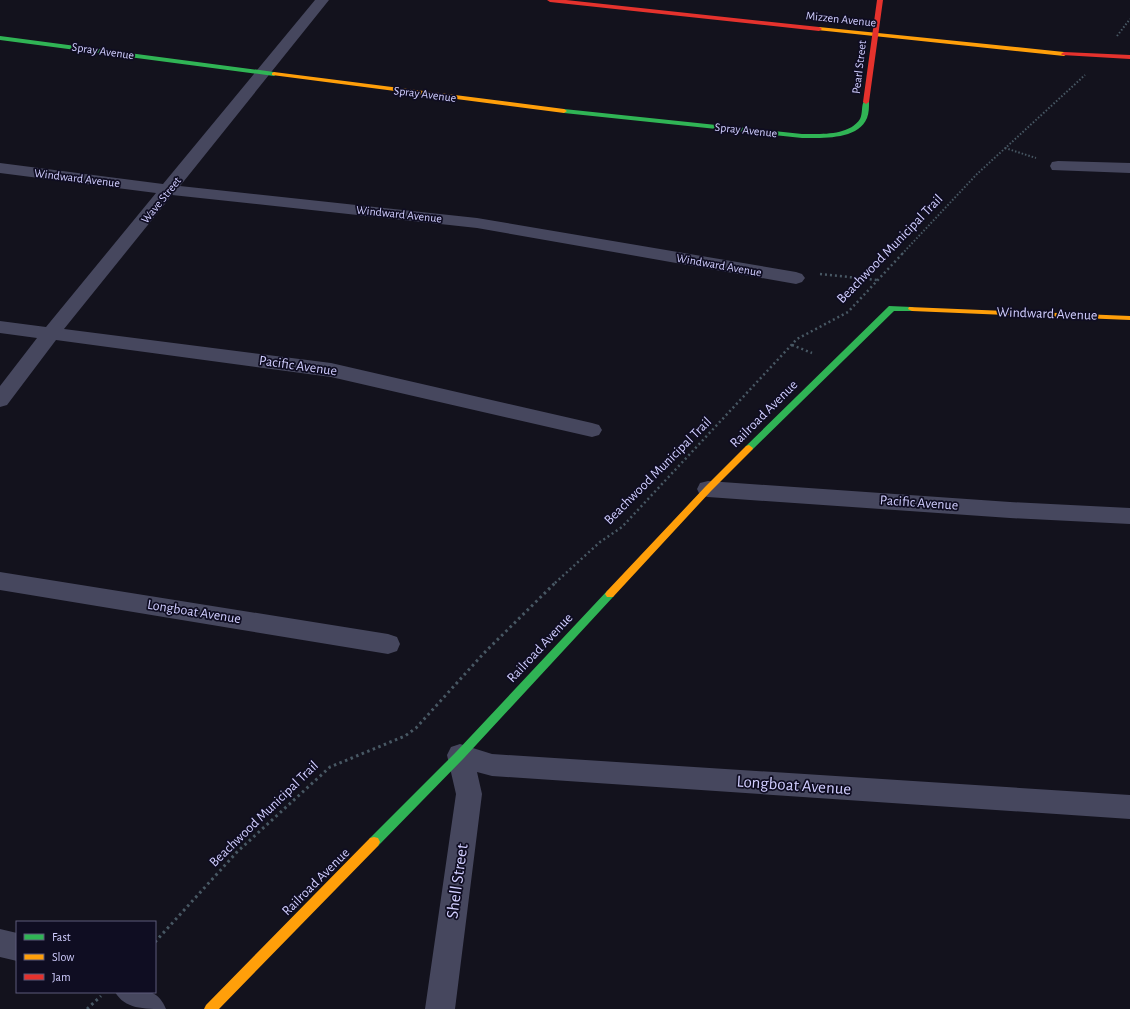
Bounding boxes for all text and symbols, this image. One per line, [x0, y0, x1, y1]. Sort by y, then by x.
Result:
street label: Mizzen Avenue [805, 9, 877, 29]
street label: Pearl Street [850, 39, 868, 94]
street label: Spray Avenue [71, 41, 135, 62]
street label: Spray Avenue [393, 84, 457, 105]
street label: Spray Avenue [714, 121, 778, 140]
street label: Windward Avenue [33, 167, 121, 189]
street label: Wave Street [139, 174, 183, 226]
street label: Beachwood Municipal Trail [834, 192, 946, 306]
street label: Windward Avenue [355, 204, 443, 224]
street label: Windward Avenue [675, 252, 763, 278]
street label: Windward Avenue [996, 305, 1098, 323]
street label: Pacific Avenue [258, 354, 338, 378]
street label: Railroad Avenue [728, 378, 800, 450]
street label: Beachwood Municipal Trail [602, 415, 714, 527]
street label: Pacific Avenue [879, 493, 959, 513]
street label: Longboat Avenue [146, 598, 242, 626]
street label: Railroad Avenue [505, 611, 575, 685]
street label: Beachwood Municipal Trail [207, 758, 321, 870]
street label: Longboat Avenue [736, 773, 852, 797]
street label: Shell Street [443, 842, 471, 920]
street label: Railroad Avenue [280, 846, 352, 918]
legend [16, 921, 156, 993]
text: Fast [52, 931, 71, 943]
text: Slow [52, 951, 74, 963]
text: Jam [52, 971, 71, 983]

